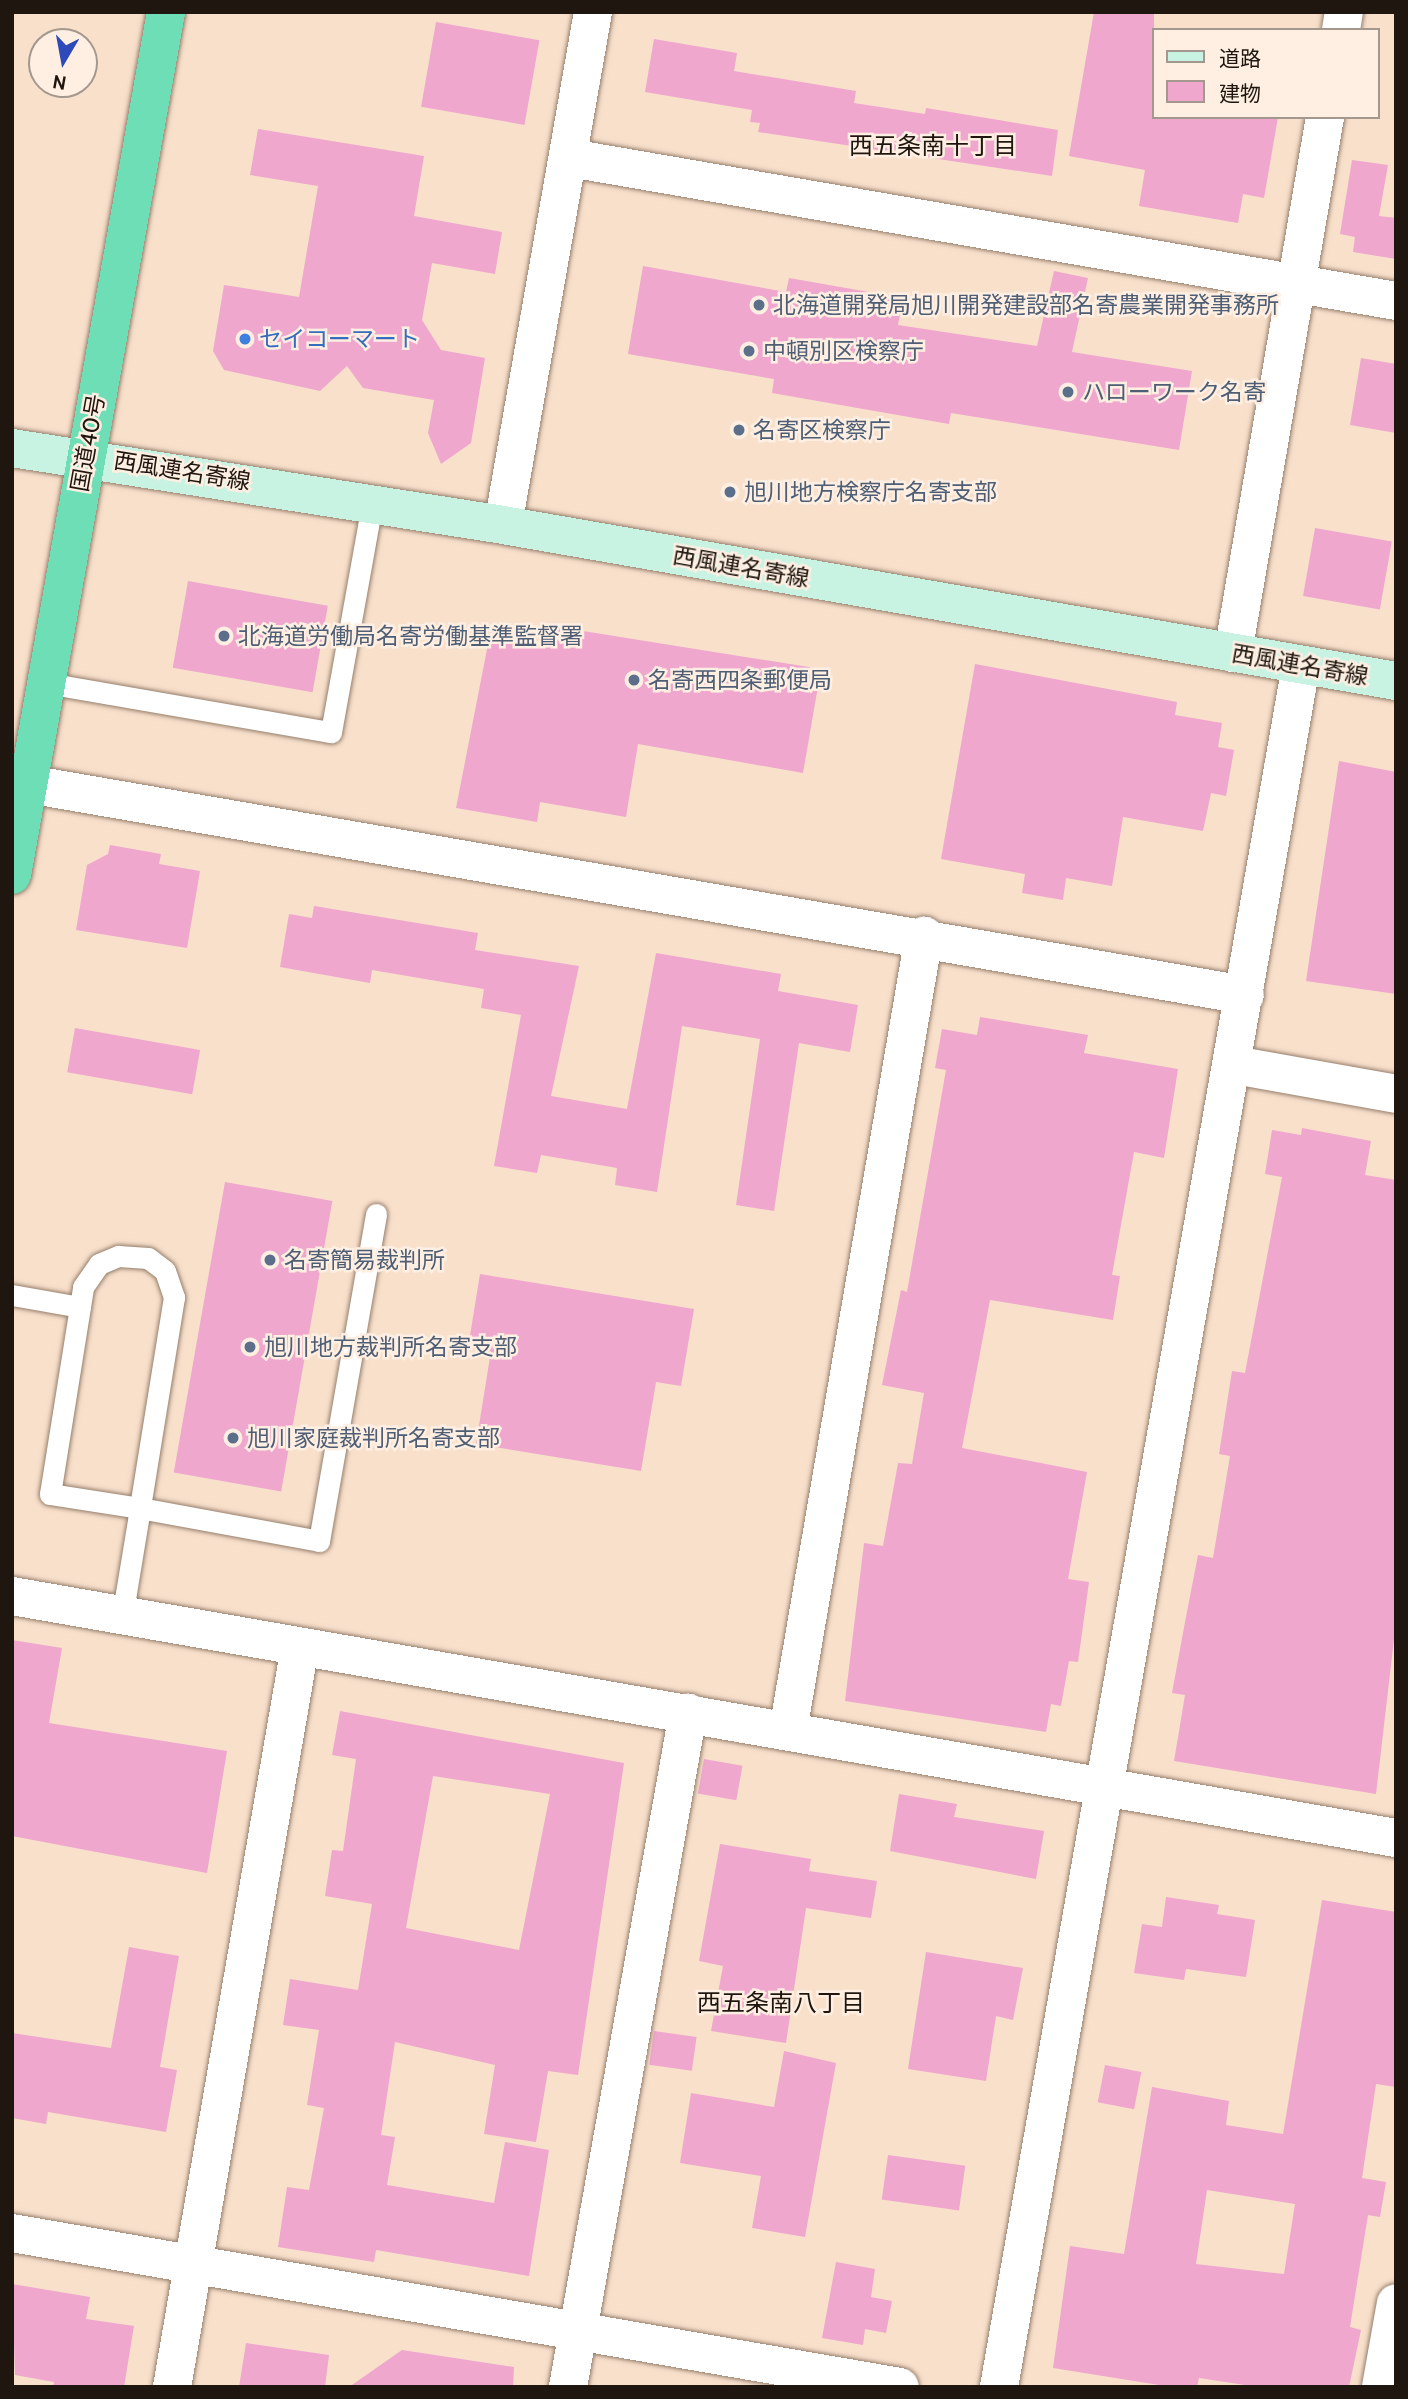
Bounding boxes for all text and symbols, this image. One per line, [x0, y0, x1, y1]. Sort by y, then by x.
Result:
north arrow [28, 28, 98, 98]
legend [1152, 28, 1380, 119]
text: 道路 [1219, 46, 1261, 71]
text: N [51, 70, 68, 95]
text: 建物 [1219, 81, 1261, 106]
district label: 西五条南十丁目 [849, 132, 1017, 160]
place label: 北海道開発局旭川開発建設部名寄農業開発事務所 [773, 291, 1279, 319]
marker: 北海道開発局旭川開発建設部名寄農業開発事務所 [751, 297, 767, 313]
place label: セイコーマート [259, 325, 420, 353]
marker: セイコーマート [237, 331, 253, 347]
place label: 中頓別区検察庁 [763, 337, 924, 365]
marker: 中頓別区検察庁 [741, 343, 757, 359]
place label: ハローワーク名寄 [1082, 378, 1266, 406]
marker: ハローワーク名寄 [1060, 384, 1076, 400]
street label: 国道40号 [66, 392, 110, 494]
place label: 名寄区検察庁 [753, 416, 891, 444]
marker: 名寄区検察庁 [731, 422, 747, 438]
street label: 西風連名寄線 [112, 447, 252, 495]
place label: 旭川地方検察庁名寄支部 [744, 478, 997, 506]
marker: 旭川地方検察庁名寄支部 [722, 484, 738, 500]
street label: 西風連名寄線 [671, 541, 811, 593]
place label: 北海道労働局名寄労働基準監督署 [238, 622, 583, 650]
marker: 北海道労働局名寄労働基準監督署 [216, 628, 232, 644]
street label: 西風連名寄線 [1230, 639, 1370, 691]
place label: 名寄西四条郵便局 [648, 666, 832, 694]
marker: 名寄西四条郵便局 [626, 672, 642, 688]
place label: 名寄簡易裁判所 [284, 1246, 445, 1274]
marker: 名寄簡易裁判所 [262, 1252, 278, 1268]
place label: 旭川地方裁判所名寄支部 [264, 1333, 517, 1361]
marker: 旭川地方裁判所名寄支部 [242, 1339, 258, 1355]
place label: 旭川家庭裁判所名寄支部 [247, 1424, 500, 1452]
marker: 旭川家庭裁判所名寄支部 [225, 1430, 241, 1446]
district label: 西五条南八丁目 [697, 1989, 865, 2017]

